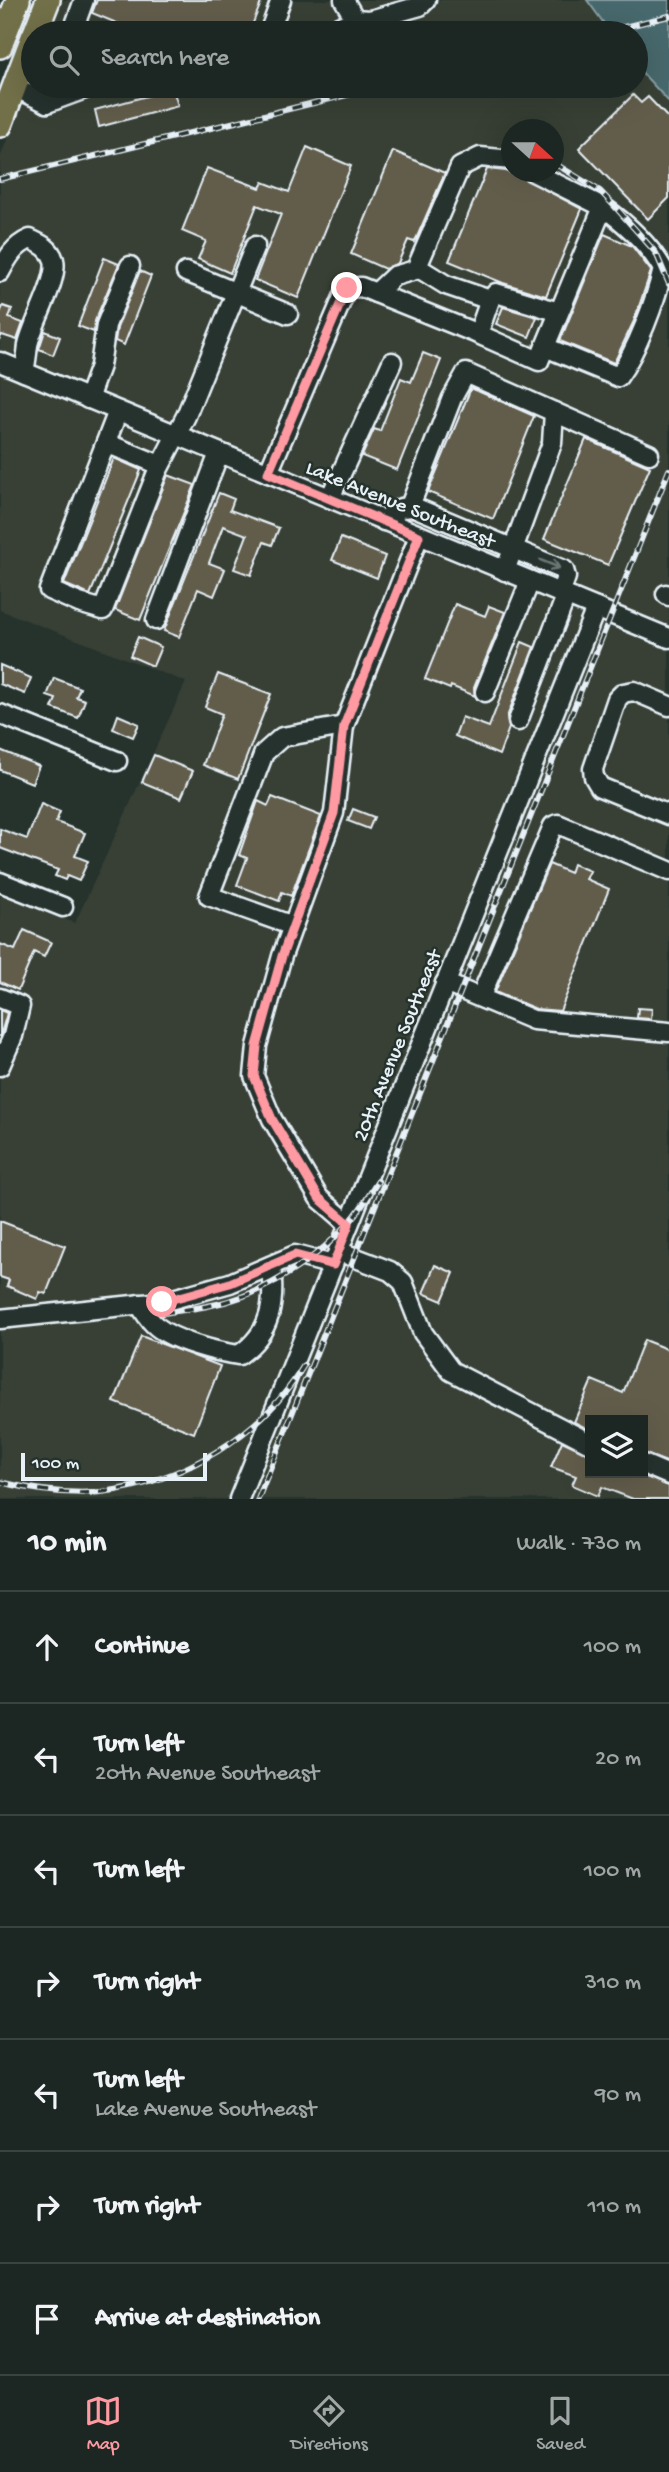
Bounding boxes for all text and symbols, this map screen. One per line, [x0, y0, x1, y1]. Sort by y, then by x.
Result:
search box [21, 21, 648, 98]
icon: search [45, 41, 83, 79]
text: Search here [101, 44, 229, 75]
north arrow [501, 119, 564, 182]
route end [331, 272, 362, 303]
street label: Lake Avenue Southeast [301, 457, 500, 557]
one-way arrow [538, 558, 560, 571]
street label: 20th Avenue Southeast [349, 945, 450, 1146]
route start [146, 1286, 177, 1317]
map controls [585, 1415, 648, 1478]
button: layers [585, 1415, 648, 1478]
scale bar [21, 1450, 206, 1482]
text: 100 m [32, 1453, 79, 1476]
text: 10 min [28, 1527, 106, 1562]
text: Walk · 730 m [517, 1531, 641, 1558]
icon: ahead [28, 1628, 66, 1666]
text: Continue [95, 1632, 189, 1663]
text: 100 m [584, 1634, 641, 1661]
text: Turn left [95, 1730, 183, 1761]
icon: left [28, 1740, 66, 1778]
text: 20 m [595, 1746, 641, 1773]
text: 20th Avenue Southeast [95, 1761, 319, 1788]
icon: left [28, 1852, 66, 1890]
text: Turn left [95, 1856, 183, 1887]
text: 100 m [584, 1858, 641, 1885]
icon: right [28, 1964, 66, 2002]
text: Turn right [95, 1968, 199, 1999]
text: 310 m [585, 1970, 641, 1997]
text: Turn left [95, 2066, 183, 2097]
icon: left [28, 2076, 66, 2114]
text: 90 m [595, 2082, 641, 2109]
text: Lake Avenue Southeast [95, 2097, 316, 2124]
icon: right [28, 2188, 66, 2226]
text: Turn right [95, 2192, 199, 2223]
text: 110 m [588, 2194, 641, 2221]
icon: arrive [28, 2300, 66, 2338]
text: Arrive at destination [95, 2304, 320, 2335]
tab: Map [84, 2392, 122, 2457]
tab: Directions [291, 2392, 368, 2457]
tab: Saved [536, 2392, 585, 2457]

